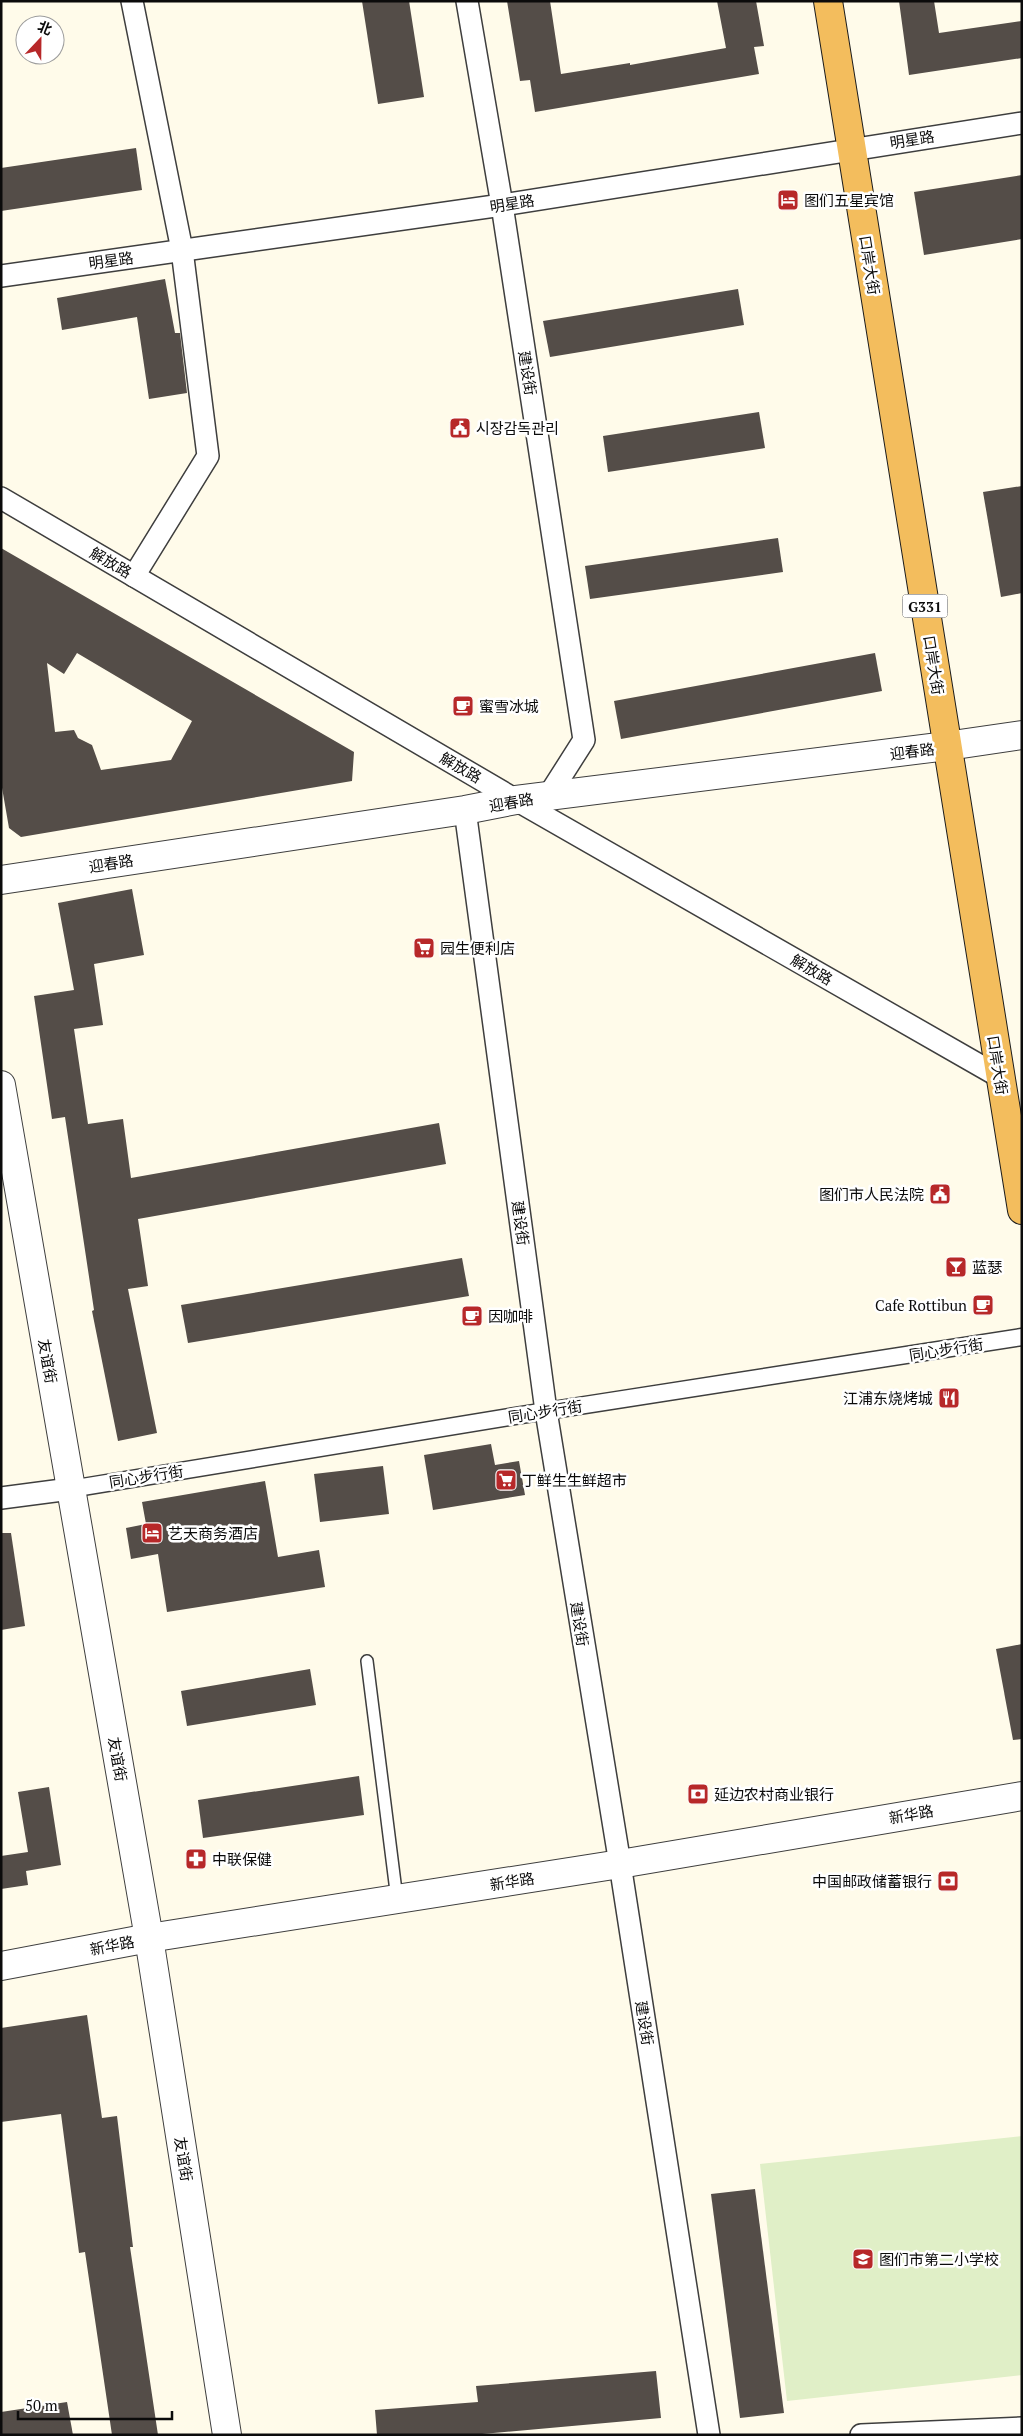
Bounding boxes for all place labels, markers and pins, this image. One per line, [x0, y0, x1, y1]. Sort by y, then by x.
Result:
hotel icon: 图们五星宾馆 [776, 188, 800, 212]
place label: 图们五星宾馆 [804, 190, 894, 210]
public building icon: 시장감독관리 [448, 416, 472, 440]
place label: 시장감독관리 [476, 418, 559, 438]
cafe icon: 蜜雪冰城 [451, 694, 475, 718]
place label: 蜜雪冰城 [479, 696, 539, 716]
supermarket icon: 园生便利店 [412, 936, 436, 960]
place label: 园生便利店 [440, 938, 515, 958]
public building icon: 图们市人民法院 [928, 1182, 952, 1206]
place label: 图们市人民法院 [819, 1184, 924, 1204]
bar icon: 蓝瑟 [944, 1255, 968, 1279]
place label: 蓝瑟 [972, 1257, 1002, 1277]
cafe icon: Cafe Rottibun [971, 1293, 995, 1317]
place label: Cafe Rottibun [875, 1295, 967, 1315]
cafe icon: 因咖啡 [460, 1304, 484, 1328]
place label: 因咖啡 [488, 1306, 533, 1326]
restaurant icon: 江浦东烧烤城 [937, 1386, 961, 1410]
place label: 江浦东烧烤城 [843, 1388, 933, 1408]
supermarket icon: 丁鲜生生鲜超市 [494, 1468, 518, 1492]
place label: 丁鲜生生鲜超市 [522, 1470, 627, 1490]
hotel icon: 艺天商务酒店 [140, 1521, 164, 1545]
place label: 艺天商务酒店 [168, 1523, 258, 1543]
bank icon: 延边农村商业银行 [686, 1782, 710, 1806]
place label: 延边农村商业银行 [714, 1784, 834, 1804]
pharmacy icon: 中联保健 [184, 1847, 208, 1871]
place label: 中联保健 [212, 1849, 272, 1869]
bank icon: 中国邮政储蓄银行 [936, 1869, 960, 1893]
place label: 中国邮政储蓄银行 [812, 1871, 932, 1891]
school or university icon: 图们市第二小学校 [851, 2247, 875, 2271]
place label: 图们市第二小学校 [879, 2249, 999, 2269]

